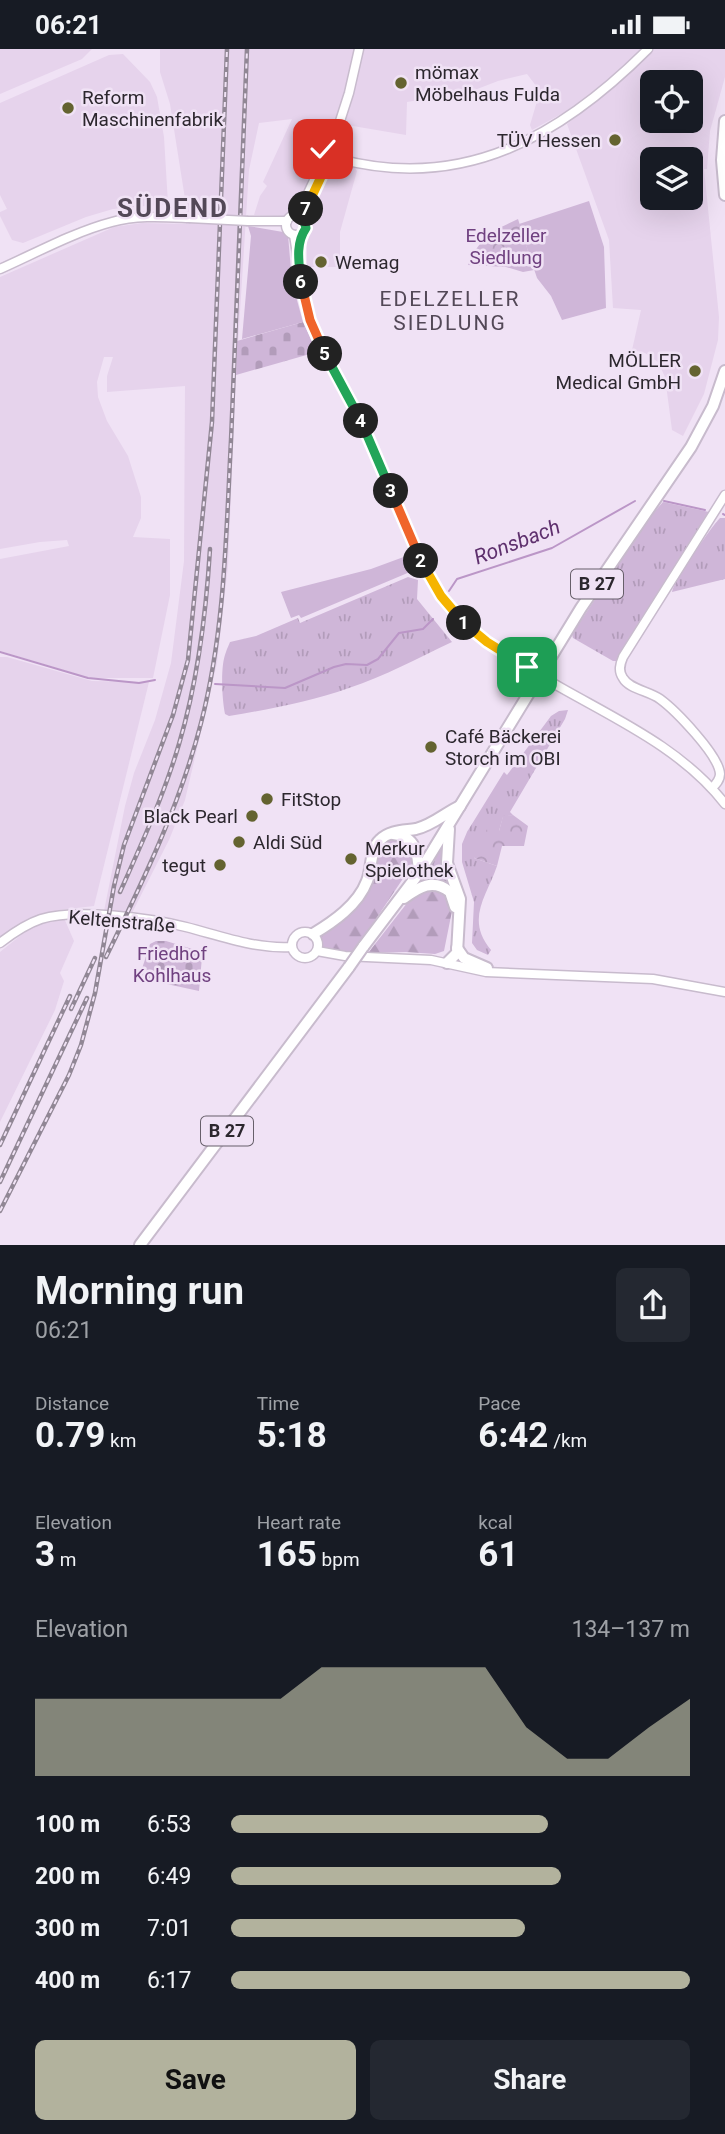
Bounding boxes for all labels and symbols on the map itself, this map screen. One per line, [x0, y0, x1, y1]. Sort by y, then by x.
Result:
place label: mömax Möbelhaus Fulda [415, 61, 560, 106]
marker: mömax Möbelhaus Fulda [393, 75, 409, 91]
place label: Reform Maschinenfabrik [82, 86, 223, 131]
marker: Reform Maschinenfabrik [60, 100, 76, 116]
pin [293, 119, 353, 179]
place label: TÜV Hessen [497, 129, 601, 152]
marker: TÜV Hessen [607, 132, 623, 148]
pin: 7 [288, 191, 324, 227]
district label: SÜDEND [117, 193, 229, 223]
park label: Edelzeller Siedlung [465, 224, 547, 269]
place label: Wemag [335, 251, 399, 274]
marker: Wemag [313, 254, 329, 270]
pin: 6 [284, 265, 318, 299]
district label: EDELZELLER SIEDLUNG [380, 287, 520, 335]
pin: 5 [308, 337, 342, 371]
place label: MÖLLER Medical GmbH [556, 349, 681, 394]
marker: MÖLLER Medical GmbH [687, 363, 703, 379]
pin: 4 [344, 403, 378, 439]
pin: 3 [374, 473, 408, 509]
water label: Ronsbach [471, 515, 563, 569]
pin: 2 [404, 543, 438, 579]
road number: B 27 [571, 569, 623, 599]
pin: 1 [447, 605, 482, 641]
pin [497, 637, 557, 697]
place label: Café Bäckerei Storch im OBI [445, 725, 561, 770]
marker: Café Bäckerei Storch im OBI [423, 739, 439, 755]
place label: FitStop [281, 788, 341, 811]
marker: FitStop [259, 791, 275, 807]
place label: Black Pearl [144, 805, 238, 828]
marker: Black Pearl [244, 808, 260, 824]
place label: Aldi Süd [253, 831, 323, 854]
marker: Aldi Süd [231, 834, 247, 850]
place label: Merkur Spielothek [365, 837, 454, 882]
marker: Merkur Spielothek [343, 851, 359, 867]
place label: tegut [162, 854, 206, 877]
marker: tegut [212, 857, 228, 873]
street label: Keltenstraße [68, 905, 176, 938]
park label: Friedhof Kohlhaus [133, 942, 211, 987]
road number: B 27 [201, 1117, 253, 1146]

